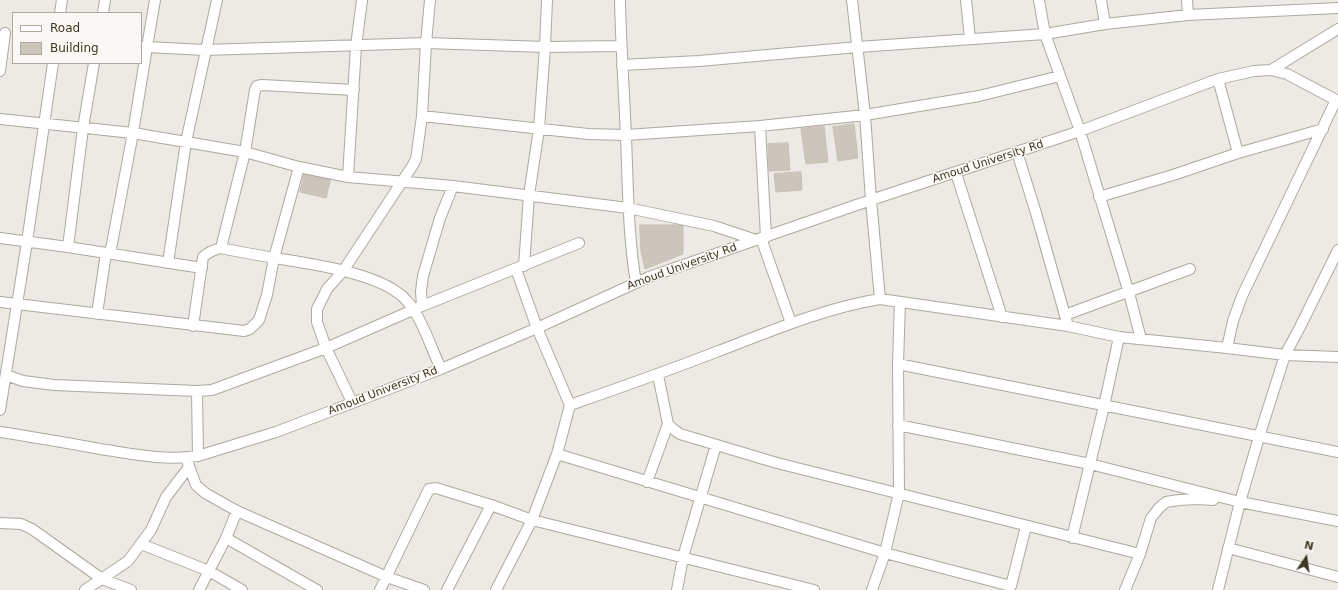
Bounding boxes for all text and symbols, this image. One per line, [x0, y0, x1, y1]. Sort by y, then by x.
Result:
legend [12, 12, 142, 64]
text: Road [50, 21, 80, 35]
text: Building [50, 41, 99, 55]
street label: Amoud University Rd [931, 138, 1045, 186]
street label: Amoud University Rd [625, 241, 739, 293]
street label: Amoud University Rd [326, 364, 440, 418]
north arrow [1286, 538, 1326, 578]
text: N [1303, 538, 1315, 553]

